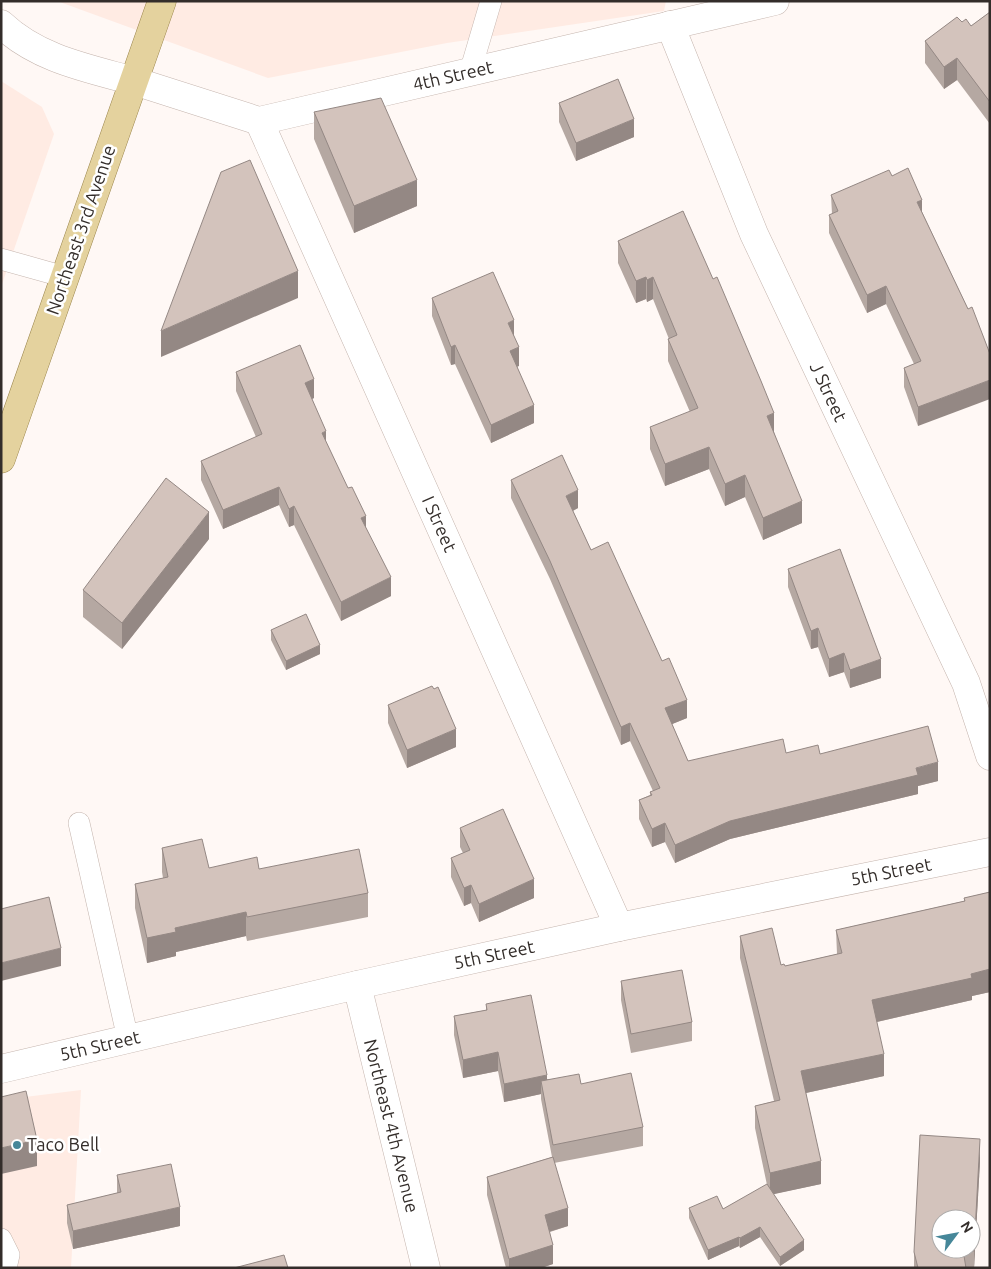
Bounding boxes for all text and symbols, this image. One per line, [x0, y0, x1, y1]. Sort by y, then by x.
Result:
street label: 4th Street [411, 56, 495, 94]
street label: Northeast 3rd Avenue [42, 142, 118, 317]
street label: J Street [806, 359, 851, 424]
street label: I Street [419, 493, 461, 555]
street label: 5th Street [849, 853, 933, 889]
street label: 5th Street [452, 936, 536, 972]
street label: 5th Street [58, 1026, 142, 1064]
street label: Northeast 4th Avenue [361, 1037, 423, 1215]
place label: Taco Bell [27, 1134, 100, 1154]
marker: Taco Bell [11, 1139, 23, 1151]
north arrow [931, 1209, 981, 1259]
text: N [957, 1218, 977, 1236]

